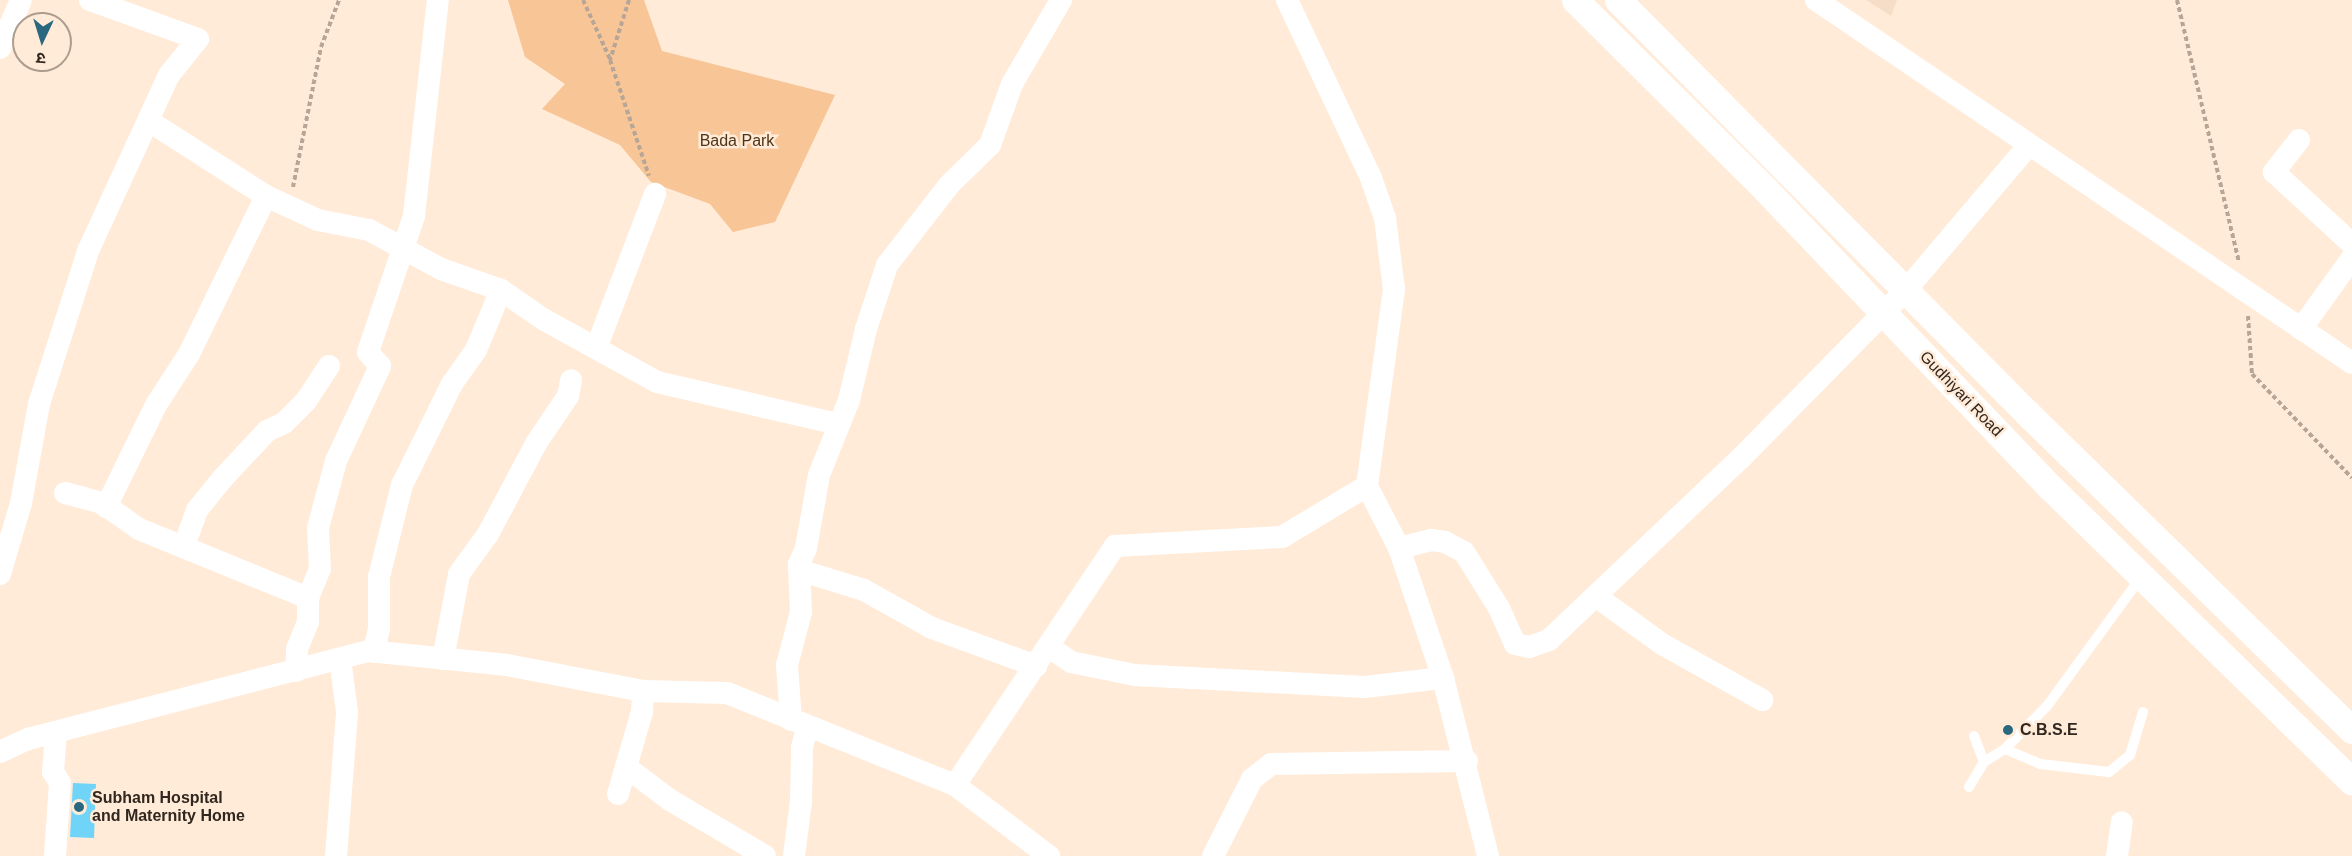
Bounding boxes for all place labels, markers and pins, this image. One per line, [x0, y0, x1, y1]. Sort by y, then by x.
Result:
place label: C.B.S.E [2020, 720, 2078, 740]
marker: C.B.S.E [2001, 723, 2015, 737]
place label: Subham Hospital and Maternity Home [92, 788, 245, 826]
marker: Subham Hospital and Maternity Home [70, 798, 88, 816]

